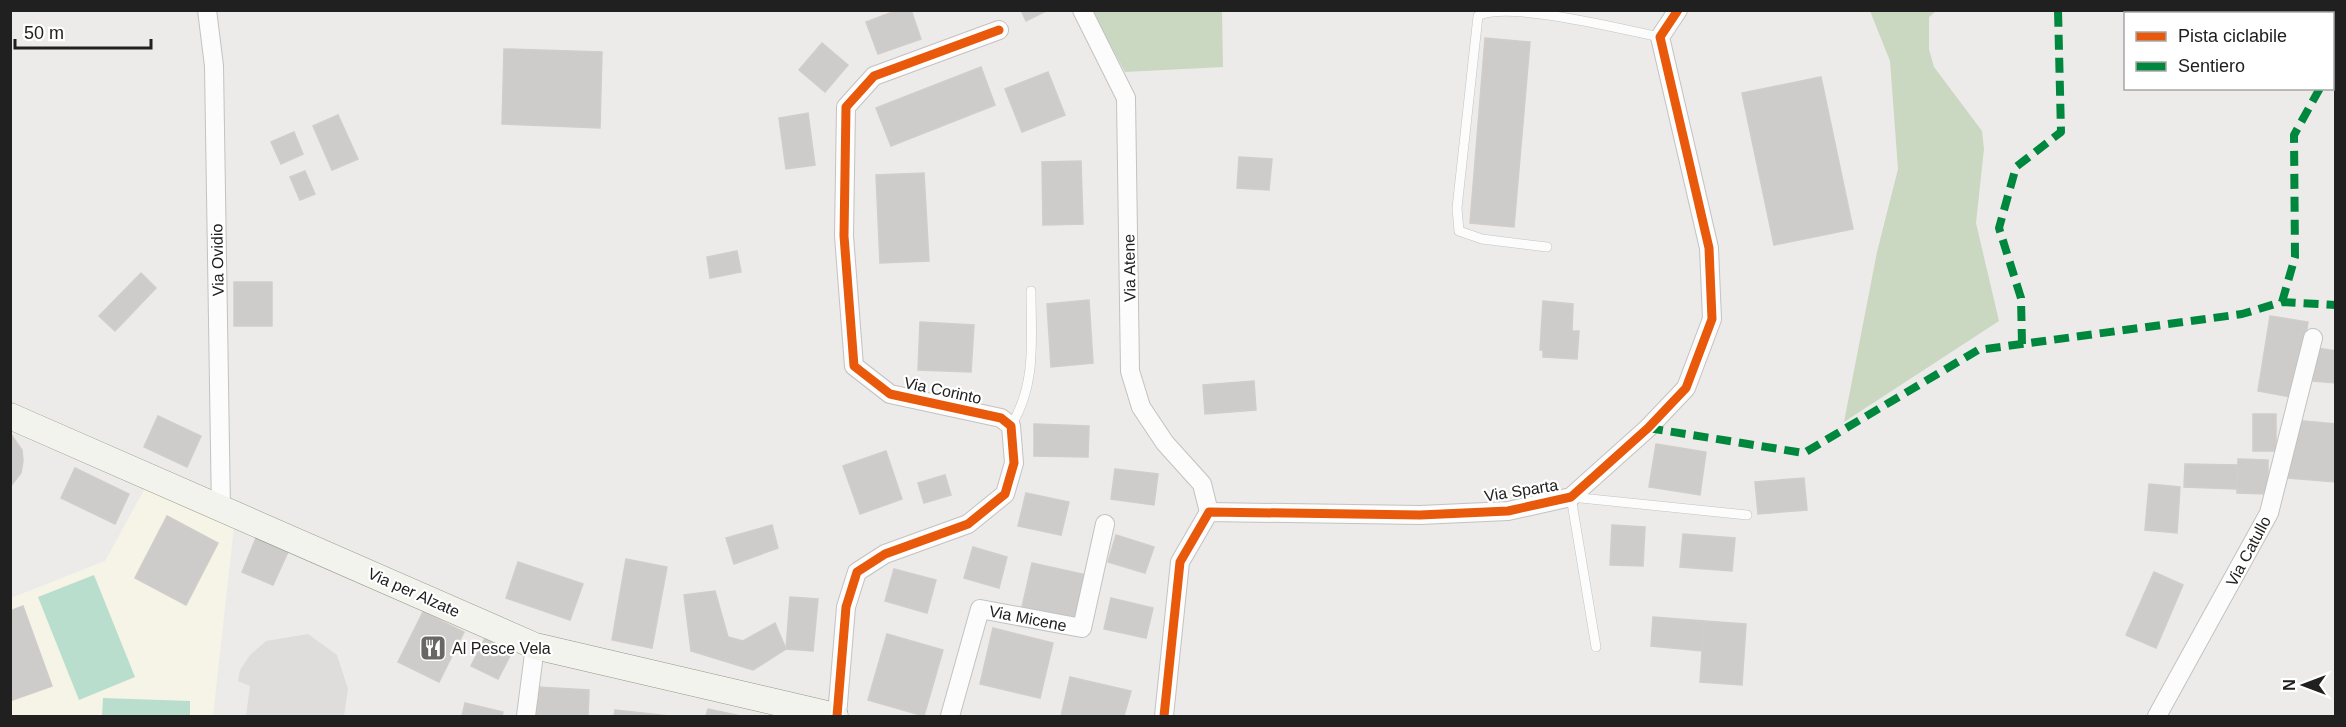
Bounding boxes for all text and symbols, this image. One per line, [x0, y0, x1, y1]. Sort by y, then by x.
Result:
scale bar [15, 12, 152, 50]
legend [2124, 12, 2334, 90]
text: 50 m [24, 23, 64, 43]
text: Pista ciclabile [2178, 26, 2287, 46]
text: Sentiero [2178, 56, 2245, 76]
street label: Via Ovidio [208, 223, 227, 296]
street label: Via Atene [1120, 234, 1139, 302]
street label: Via Corinto [903, 374, 983, 407]
street label: Via Sparta [1483, 476, 1559, 505]
street label: Via Catullo [2223, 513, 2274, 589]
street label: Via per Alzate [365, 565, 462, 620]
street label: Via Micene [988, 603, 1068, 634]
restaurant icon: Al Pesce Vela [418, 633, 448, 663]
place label: Al Pesce Vela [452, 640, 551, 657]
north arrow [2274, 655, 2334, 715]
text: N [2281, 679, 2298, 691]

